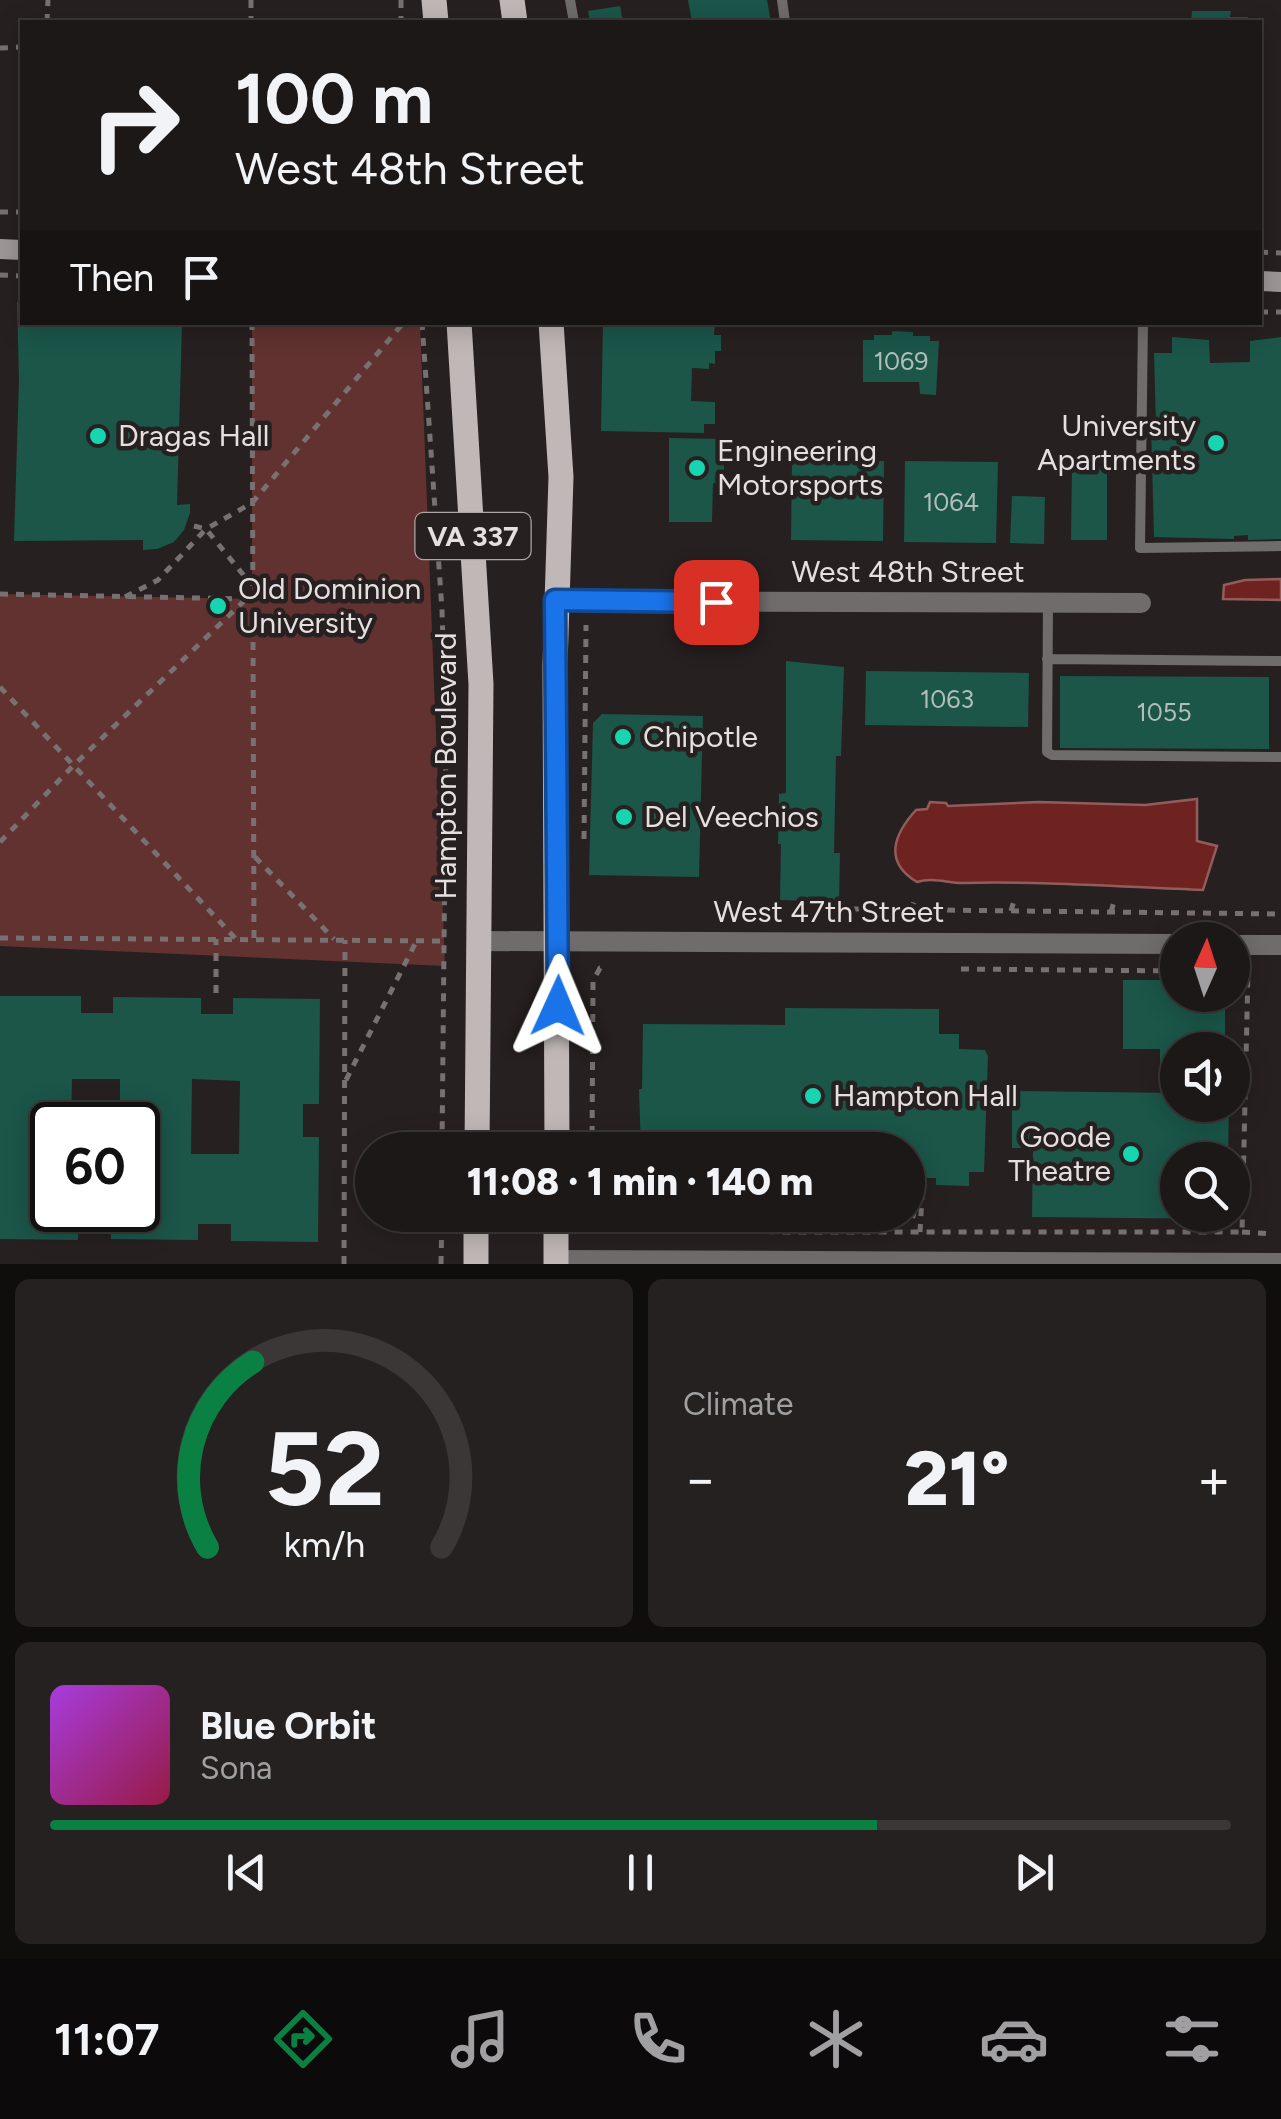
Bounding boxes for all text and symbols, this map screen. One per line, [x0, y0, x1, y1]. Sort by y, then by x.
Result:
text: 100 m [235, 56, 433, 141]
icon: right [70, 60, 200, 190]
text: West 48th Street [235, 141, 585, 195]
icon: arrive [174, 250, 229, 305]
text: Then [70, 255, 154, 301]
house number: 1069 [874, 346, 928, 376]
place label: University Apartments [1037, 407, 1196, 478]
place label: Dragas Hall [118, 417, 269, 454]
marker: Dragas Hall [87, 425, 109, 447]
place label: Engineering Motorsports [717, 432, 883, 503]
marker: University Apartments [1205, 432, 1227, 454]
marker: Engineering Motorsports [686, 457, 708, 479]
house number: 1064 [923, 487, 979, 517]
road number: VA 337 [416, 513, 530, 559]
street label: West 48th Street [791, 553, 1025, 590]
pin [674, 560, 759, 645]
place label: Old Dominion University [238, 570, 421, 641]
icon: arrive [689, 575, 744, 630]
marker: Old Dominion University [207, 595, 229, 617]
street label: Hampton Boulevard [427, 632, 464, 900]
house number: 1063 [920, 684, 974, 714]
house number: 1055 [1136, 697, 1192, 727]
place label: Chipotle [643, 718, 758, 755]
marker: Chipotle [612, 726, 634, 748]
place label: Del Veechios [644, 798, 819, 835]
marker: Del Veechios [613, 806, 635, 828]
street label: West 47th Street [714, 893, 944, 930]
north arrow [1160, 922, 1250, 1012]
map controls [1160, 922, 1250, 1232]
position arrow [506, 954, 610, 1058]
button: sound [1160, 1032, 1250, 1122]
place label: Hampton Hall [833, 1077, 1018, 1114]
marker: Hampton Hall [802, 1085, 824, 1107]
speed limit sign: 60 [30, 1102, 160, 1232]
place label: Goode Theatre [1008, 1118, 1111, 1189]
button: search [1160, 1142, 1250, 1232]
marker: Goode Theatre [1120, 1143, 1142, 1165]
text: 11:08 · 1 min · 140 m [467, 1159, 813, 1205]
text: Climate [683, 1385, 794, 1423]
text: 52 [264, 1406, 384, 1531]
text: 21° [905, 1434, 1009, 1524]
text: − [683, 1446, 717, 1512]
text: + [1197, 1446, 1231, 1512]
text: km/h [283, 1523, 365, 1566]
text: Blue Orbit [200, 1703, 376, 1749]
text: Sona [200, 1749, 272, 1787]
icon: previous [219, 1845, 274, 1900]
icon: pause [613, 1845, 668, 1900]
icon: next [1007, 1845, 1062, 1900]
icon: directions [268, 2004, 338, 2074]
icon: music [445, 2004, 515, 2074]
icon: phone [623, 2004, 693, 2074]
icon: climate [801, 2004, 871, 2074]
icon: car [979, 2004, 1049, 2074]
icon: filters [1157, 2004, 1227, 2074]
text: 11:07 [54, 2012, 160, 2066]

